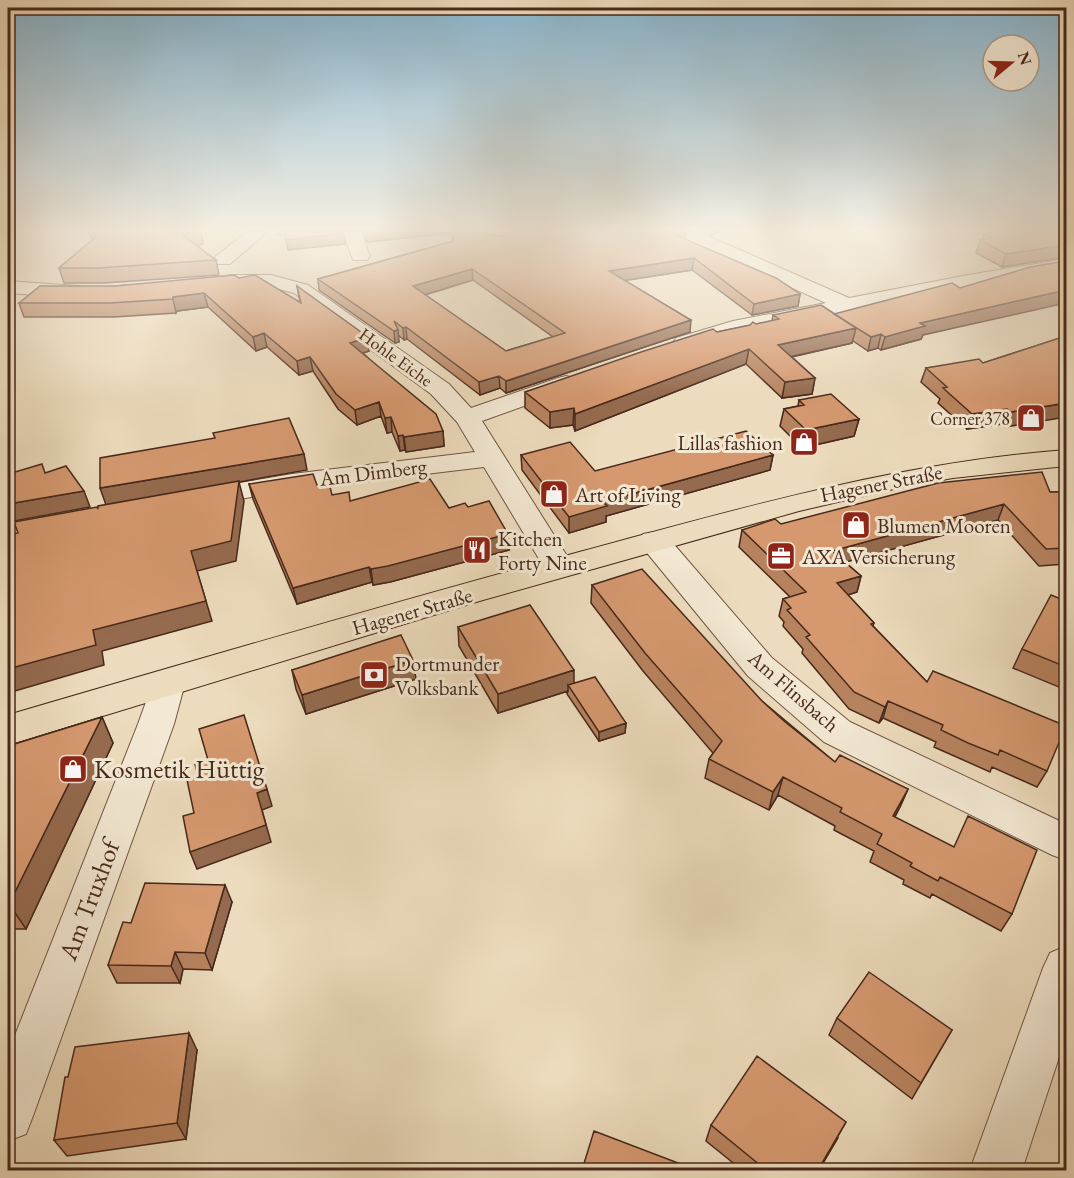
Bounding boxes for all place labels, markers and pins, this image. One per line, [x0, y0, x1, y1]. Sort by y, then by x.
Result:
shop icon: Corner 378 [1015, 402, 1047, 434]
place label: Corner 378 [930, 407, 1010, 430]
shop icon: Lillas fashion [788, 426, 820, 458]
place label: Lillas fashion [677, 429, 783, 456]
shop icon: Art of Living [538, 478, 570, 510]
place label: Art of Living [574, 481, 681, 508]
shop icon: Blumen Mooren [840, 509, 872, 541]
place label: Blumen Mooren [877, 512, 1011, 539]
place label: Kitchen Forty Nine [498, 525, 587, 576]
restaurant icon: Kitchen Forty Nine [461, 534, 493, 566]
office icon: AXA Versicherung [765, 540, 797, 572]
place label: AXA Versicherung [801, 543, 956, 570]
place label: Dortmunder Volksbank [395, 650, 499, 701]
bank icon: Dortmunder Volksbank [358, 659, 390, 691]
place label: Kosmetik Hüttig [94, 752, 265, 786]
shop icon: Kosmetik Hüttig [57, 753, 89, 785]

